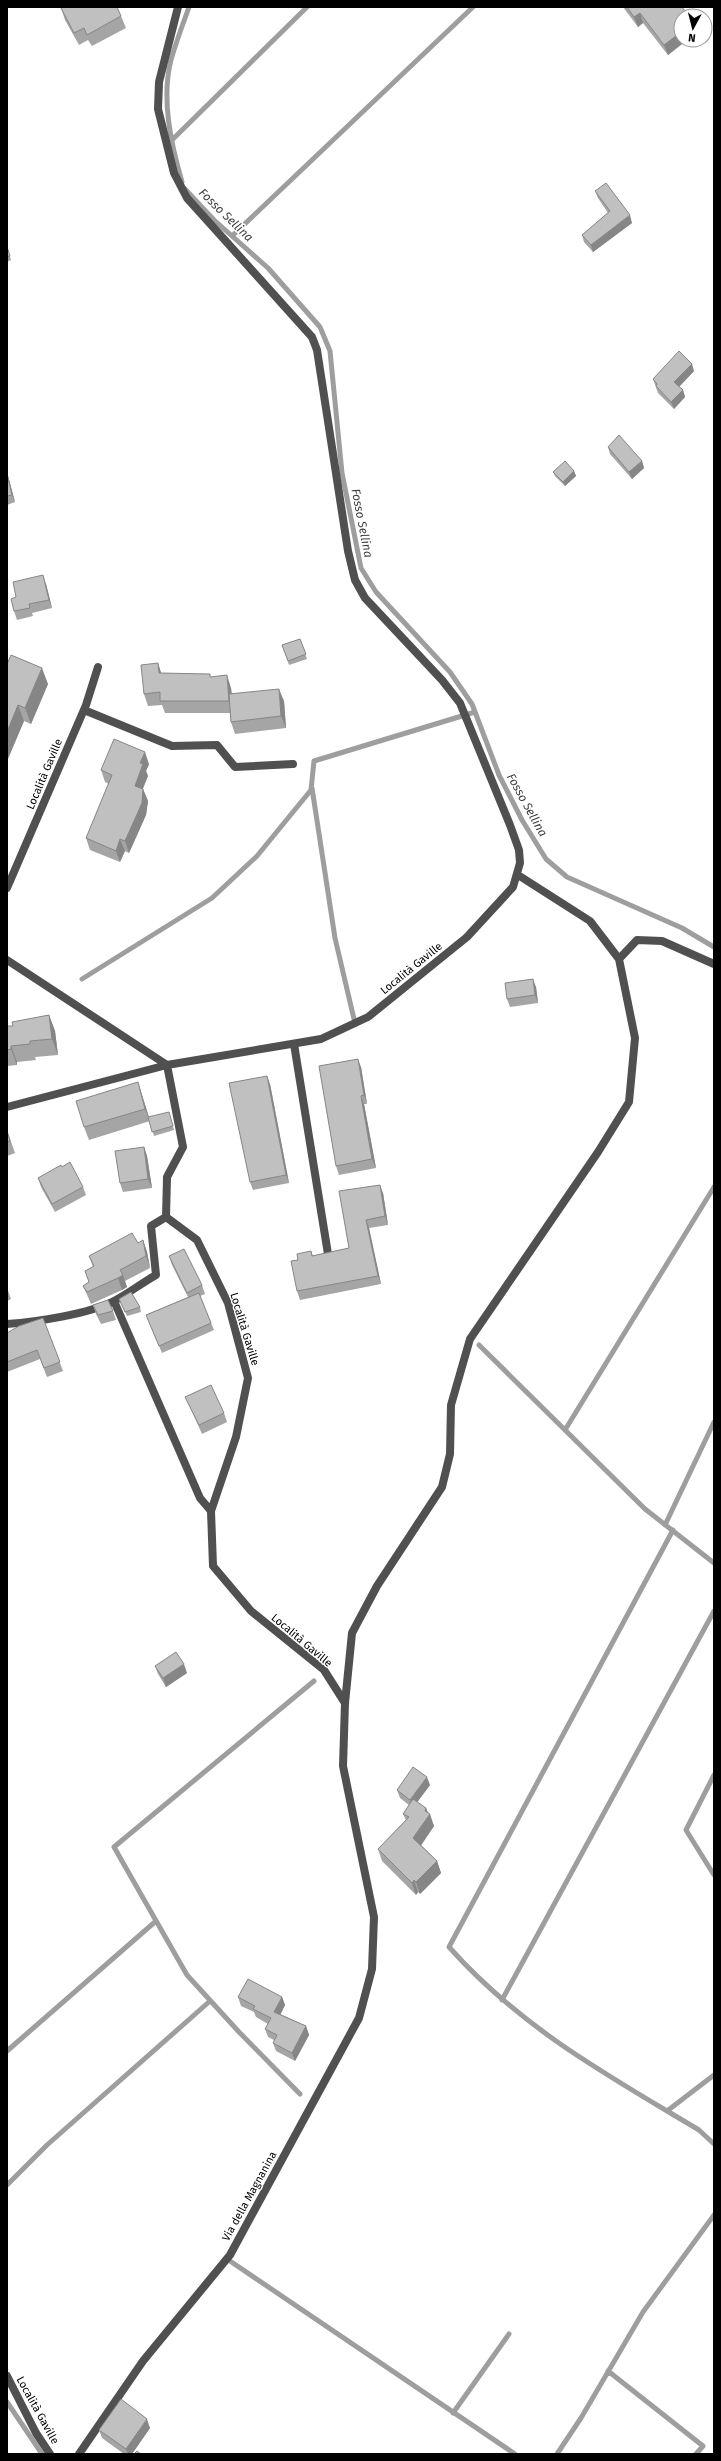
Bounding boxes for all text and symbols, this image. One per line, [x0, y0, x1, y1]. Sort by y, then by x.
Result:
north arrow [673, 8, 713, 48]
text: N [687, 31, 696, 44]
water label: Fosso Sellina [196, 186, 256, 244]
water label: Fosso Sellina [348, 487, 376, 559]
street label: Località Gaville [24, 737, 65, 811]
water label: Fosso Sellina [504, 771, 550, 839]
street label: Località Gaville [378, 940, 445, 997]
street label: Località Gaville [227, 1291, 262, 1367]
street label: Località Gaville [269, 1611, 335, 1670]
street label: Via della Magnanina [219, 2149, 279, 2243]
street label: Località Gaville [14, 2374, 62, 2446]

